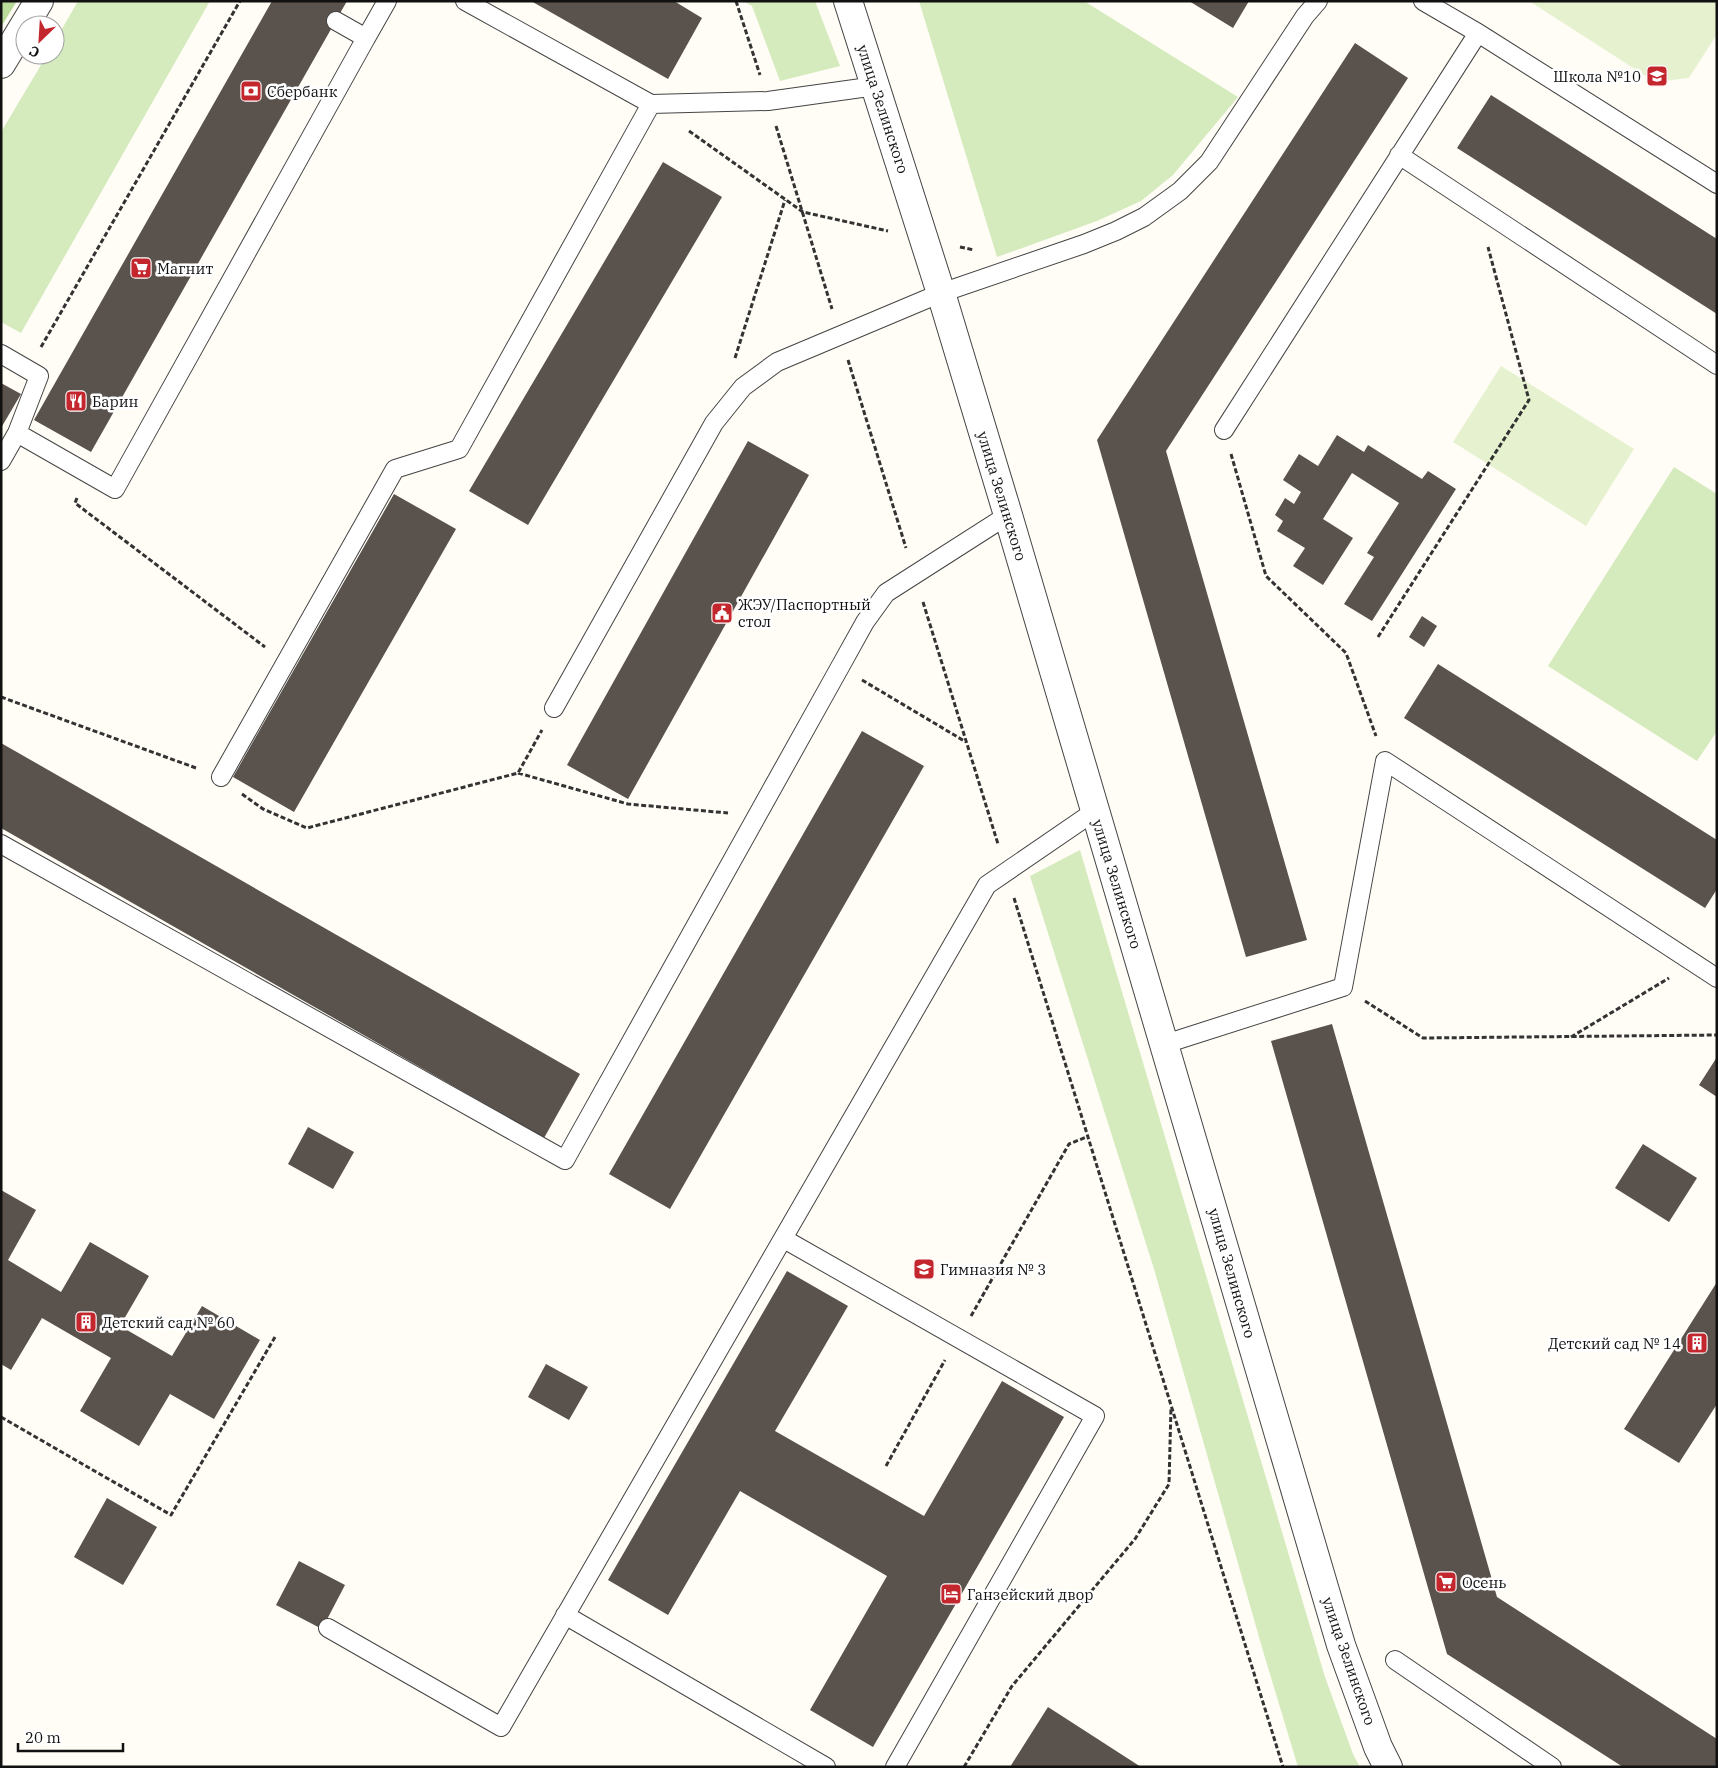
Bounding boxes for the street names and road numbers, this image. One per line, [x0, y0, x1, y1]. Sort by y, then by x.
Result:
street label: улица Зелинского [853, 42, 913, 176]
street label: улица Зелинского [973, 429, 1031, 563]
street label: улица Зелинского [1088, 817, 1146, 951]
street label: улица Зелинского [1204, 1206, 1260, 1340]
street label: улица Зелинского [1318, 1594, 1380, 1728]

